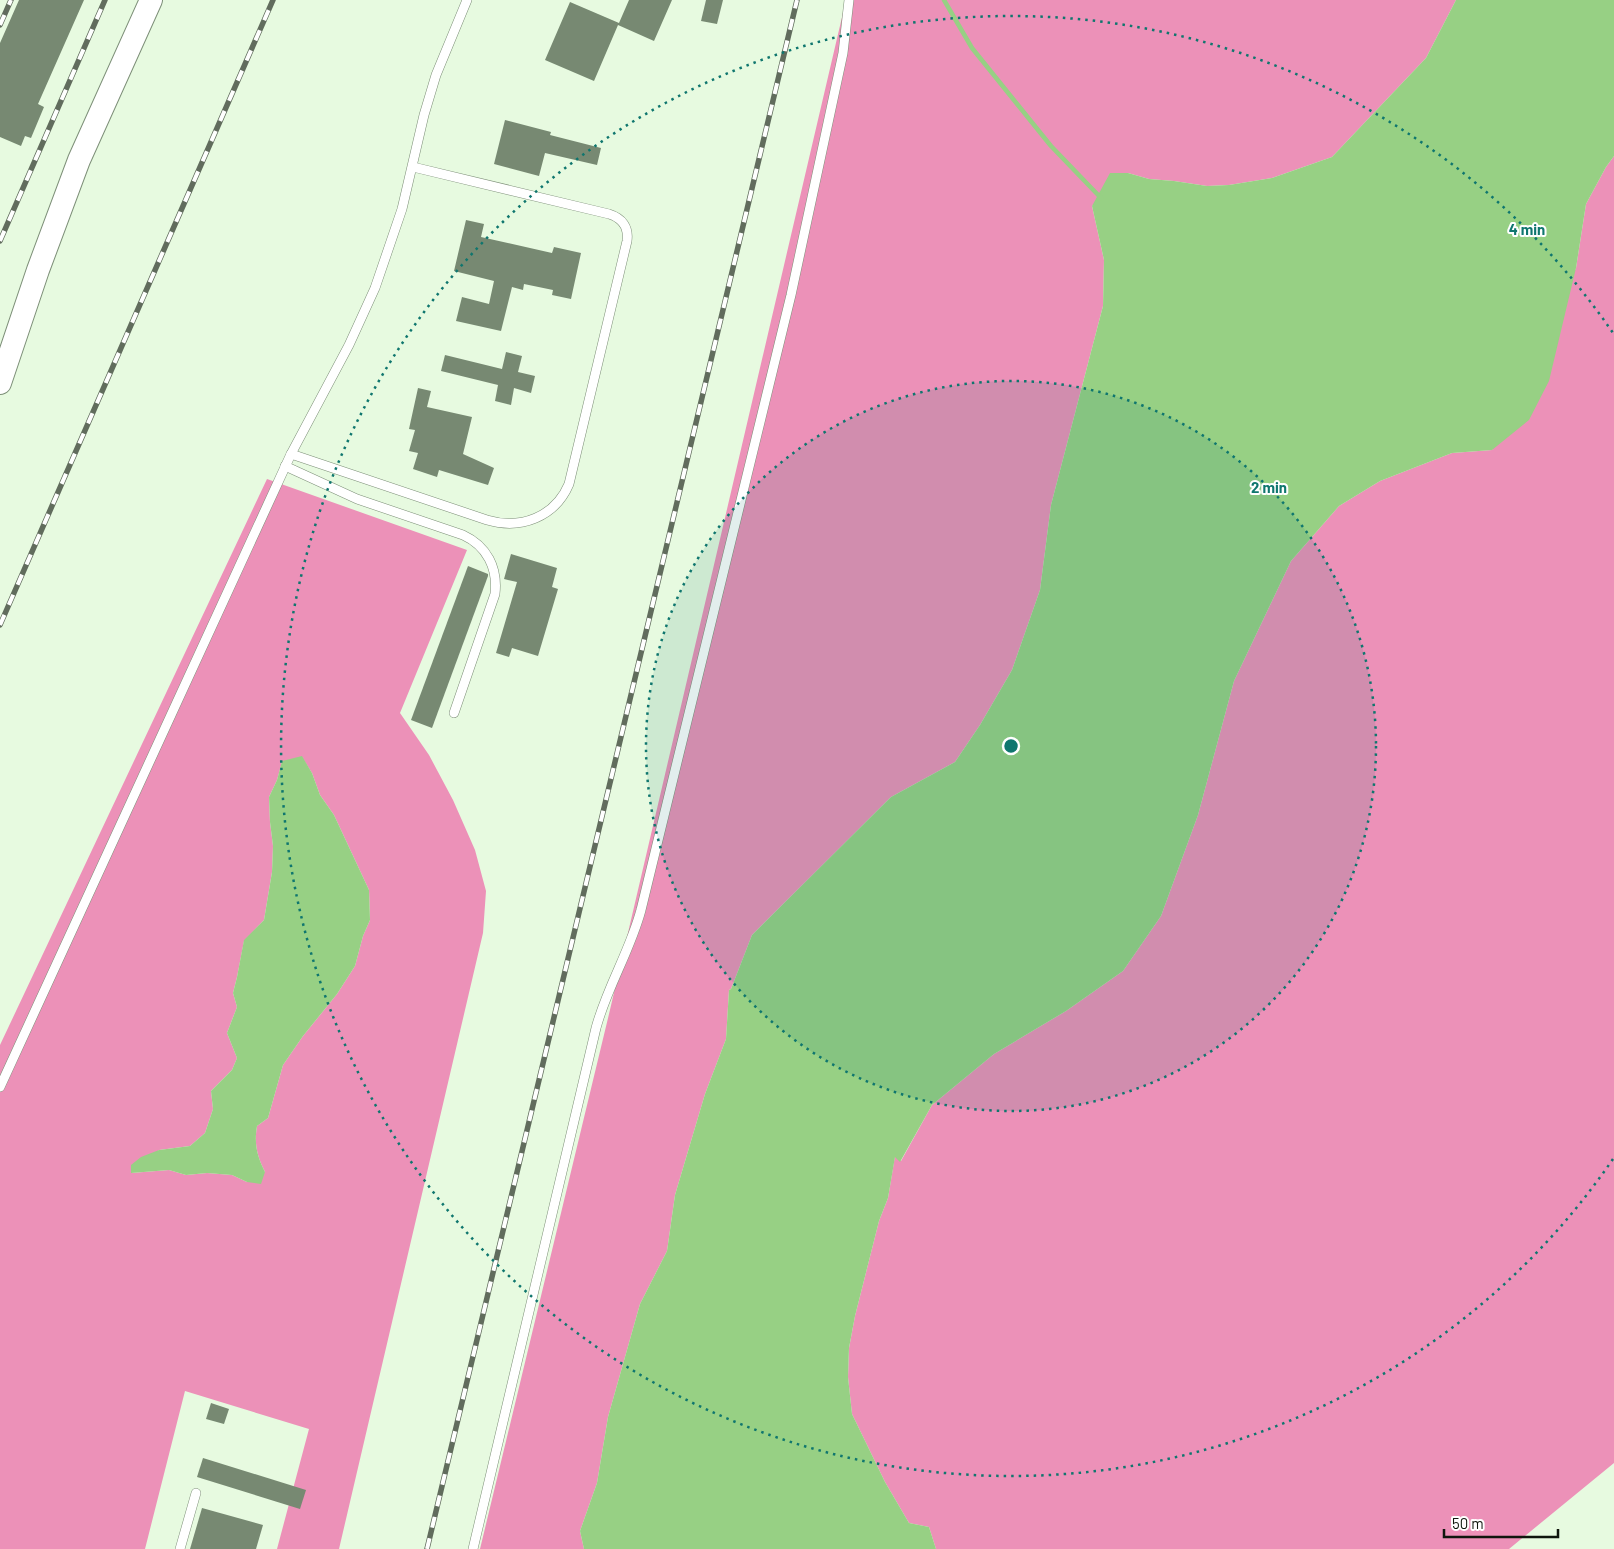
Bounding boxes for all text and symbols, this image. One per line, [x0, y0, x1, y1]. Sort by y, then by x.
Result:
text: 4 min [1509, 220, 1545, 238]
text: 2 min [1251, 478, 1287, 496]
centre of rings [1002, 737, 1020, 755]
scale bar [1444, 1506, 1558, 1538]
text: 50 m [1452, 1514, 1484, 1532]

